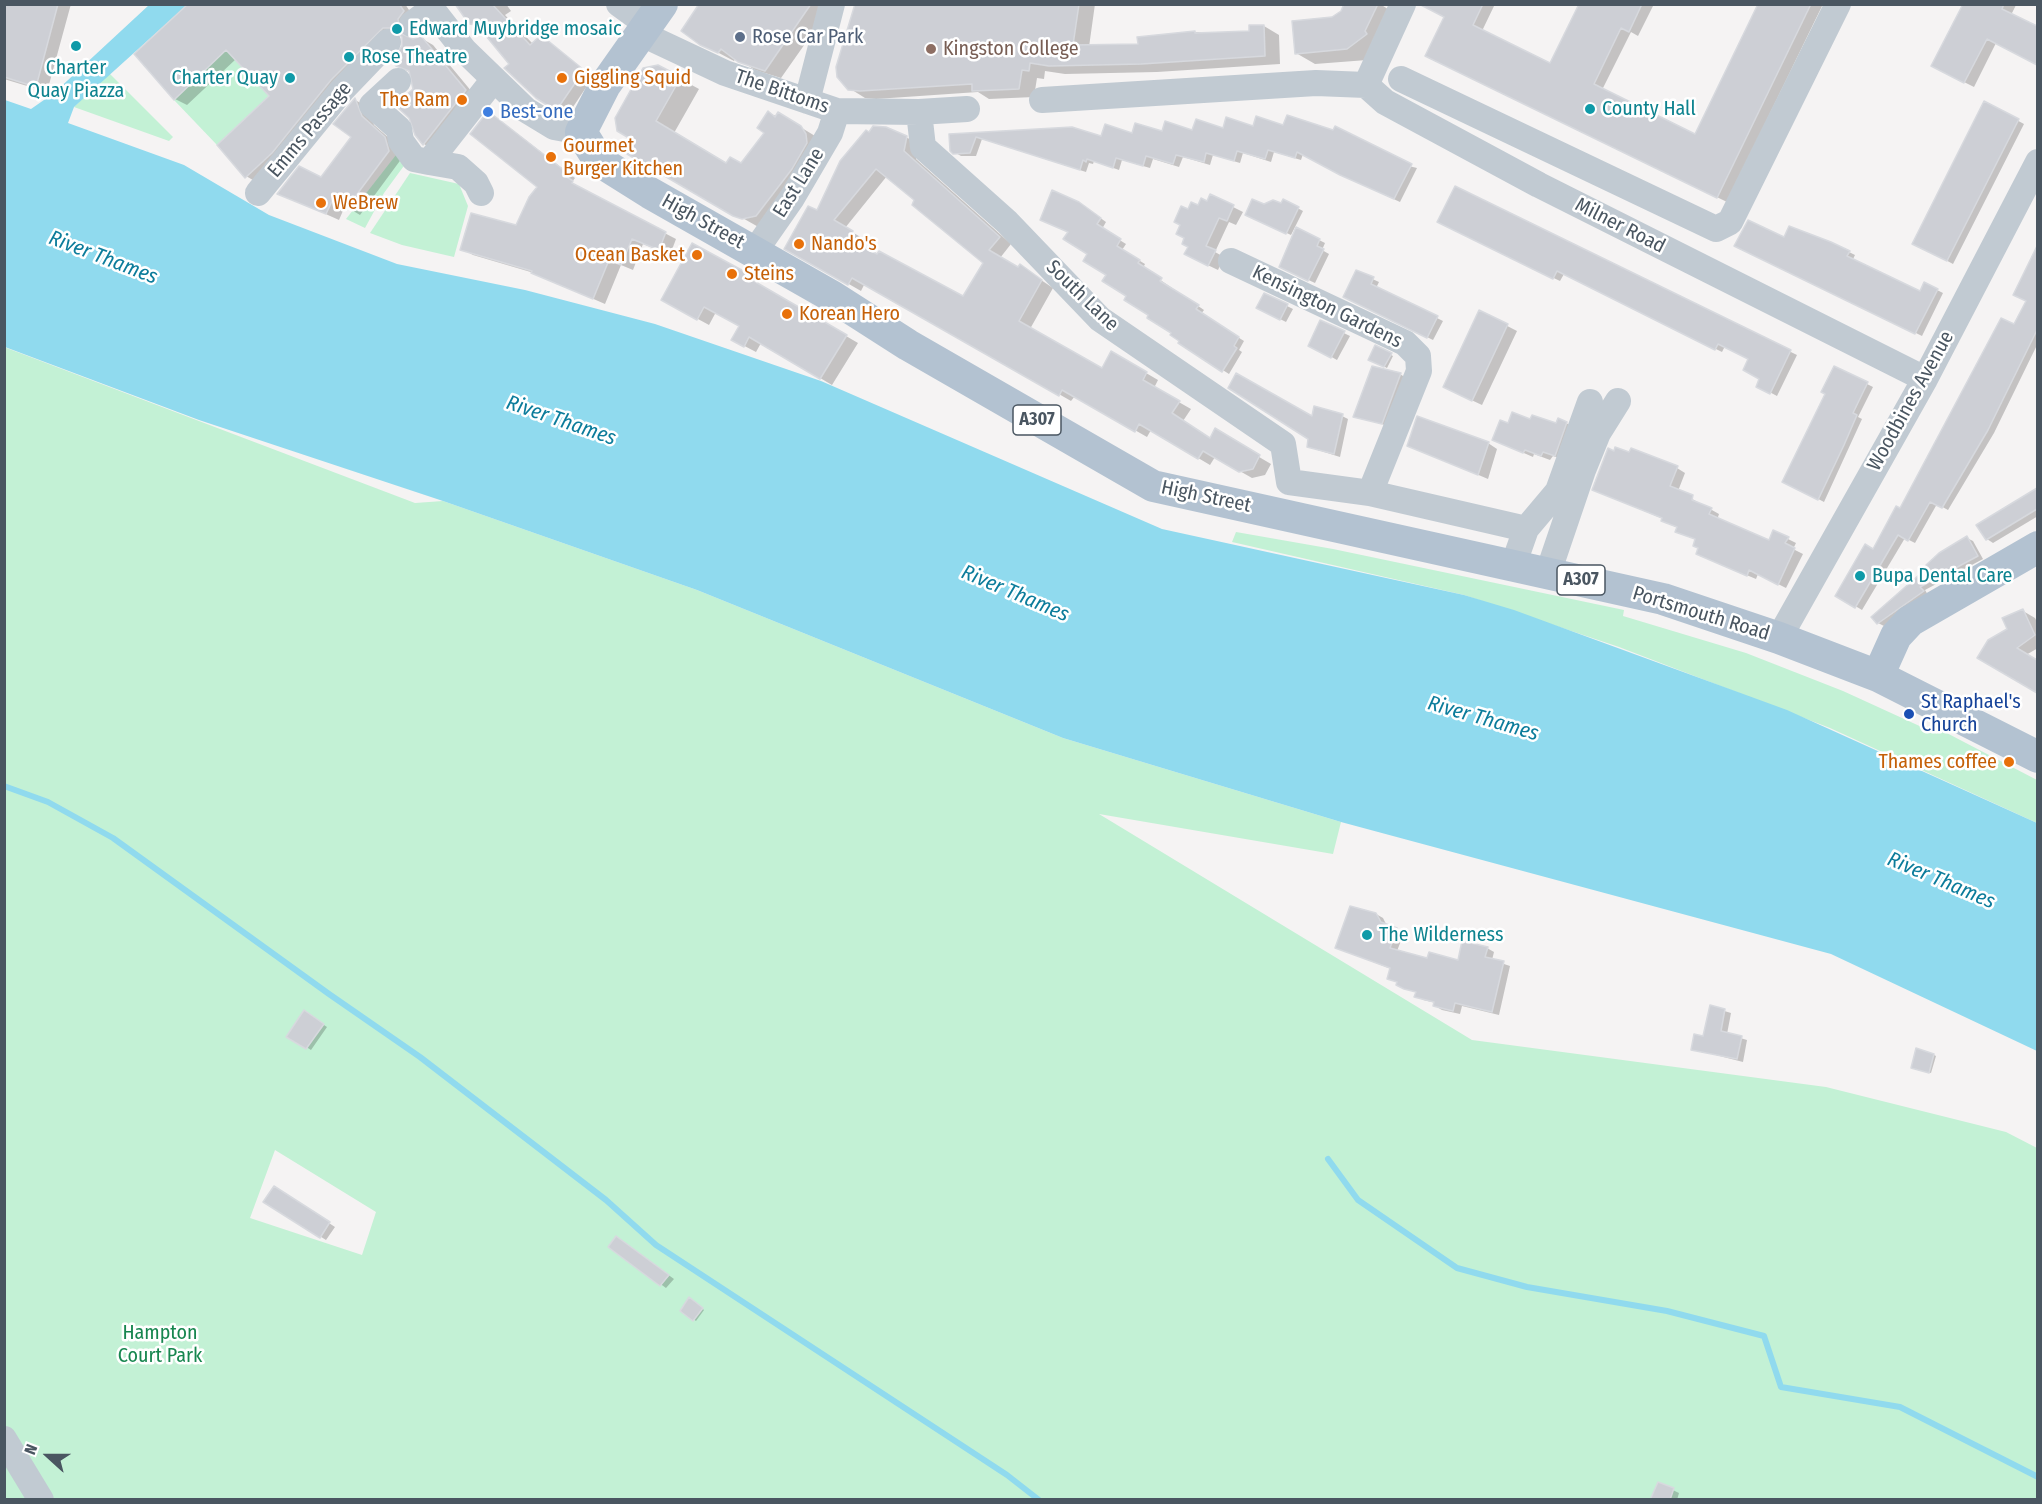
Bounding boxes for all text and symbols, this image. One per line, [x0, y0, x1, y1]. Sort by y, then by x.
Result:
place label: Edward Muybridge mosaic [409, 17, 622, 41]
marker: Edward Muybridge mosaic [390, 22, 404, 36]
place label: Rose Car Park [752, 25, 863, 49]
marker: Rose Car Park [733, 30, 747, 44]
place label: Kingston College [943, 37, 1079, 61]
marker: Charter Quay Piazza [69, 39, 83, 53]
marker: Kingston College [924, 42, 938, 56]
place label: Rose Theatre [361, 45, 467, 69]
marker: Rose Theatre [342, 50, 356, 64]
place label: Charter Quay Piazza [28, 56, 124, 103]
street label: The Bittoms [732, 65, 832, 119]
place label: Charter Quay [171, 66, 278, 90]
place label: Giggling Squid [574, 66, 691, 90]
marker: Charter Quay [283, 71, 297, 85]
marker: Giggling Squid [555, 71, 569, 85]
street label: Emms Passage [263, 77, 357, 183]
place label: The Ram [380, 88, 450, 112]
marker: The Ram [455, 93, 469, 107]
place label: County Hall [1602, 97, 1696, 121]
place label: Best-one [500, 100, 573, 124]
marker: County Hall [1583, 102, 1597, 116]
marker: Best-one [481, 105, 495, 119]
place label: Gourmet Burger Kitchen [563, 134, 683, 181]
street label: East Lane [768, 144, 830, 222]
marker: Gourmet Burger Kitchen [544, 150, 558, 164]
street label: High Street [657, 189, 749, 255]
place label: WeBrew [333, 191, 398, 215]
street label: Milner Road [1571, 193, 1669, 259]
marker: WeBrew [314, 196, 328, 210]
water label: River Thames [45, 226, 161, 290]
place label: Nando's [811, 232, 877, 256]
marker: Nando's [792, 237, 806, 251]
place label: Ocean Basket [575, 243, 685, 267]
marker: Ocean Basket [690, 248, 704, 262]
street label: South Lane [1041, 256, 1123, 336]
street label: Kensington Gardens [1248, 260, 1406, 354]
place label: Steins [744, 262, 794, 286]
marker: Steins [725, 267, 739, 281]
place label: Korean Hero [799, 302, 900, 326]
marker: Korean Hero [780, 307, 794, 321]
street label: Woodbines Avenue [1863, 327, 1959, 475]
water label: River Thames [503, 390, 619, 452]
road number: A307 [1013, 405, 1061, 435]
street label: High Street [1159, 476, 1253, 518]
water label: River Thames [957, 560, 1073, 628]
place label: Bupa Dental Care [1872, 564, 2012, 588]
road number: A307 [1557, 565, 1605, 595]
marker: Bupa Dental Care [1853, 569, 1867, 583]
street label: Portsmouth Road [1630, 582, 1772, 646]
place label: St Raphael's Church [1921, 690, 2021, 737]
water label: River Thames [1425, 691, 1541, 747]
marker: St Raphael's Church [1902, 707, 1916, 721]
place label: Thames coffee [1878, 750, 1997, 774]
marker: Thames coffee [2002, 755, 2016, 769]
water label: River Thames [1883, 847, 1999, 915]
place label: The Wilderness [1379, 923, 1503, 947]
marker: The Wilderness [1360, 928, 1374, 942]
park label: Hampton Court Park [118, 1321, 202, 1368]
north arrow [18, 1426, 78, 1486]
text: N [20, 1441, 41, 1457]

